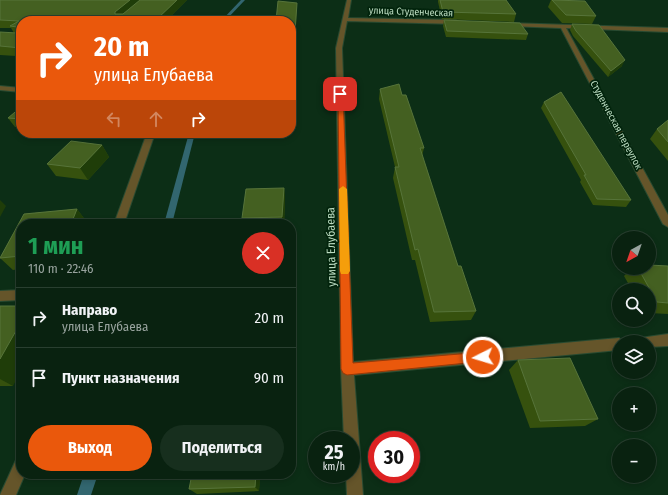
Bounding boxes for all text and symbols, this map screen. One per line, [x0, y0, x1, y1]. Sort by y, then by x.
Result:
street label: улица Студенческая [369, 5, 453, 19]
text: 20 m [94, 30, 149, 63]
icon: right [28, 32, 80, 84]
text: улица Елубаева [94, 64, 214, 86]
pin [323, 77, 357, 111]
street label: Студенческая переулок [587, 78, 645, 172]
icon: arrive [329, 83, 351, 105]
icon: left [103, 108, 125, 130]
icon: ahead [145, 108, 167, 130]
icon: right [187, 108, 209, 130]
street label: улица Елубаева [323, 207, 339, 287]
north arrow [612, 231, 656, 275]
map controls [612, 231, 656, 483]
text: 1 мин [28, 232, 83, 260]
button: close [242, 232, 284, 274]
text: 110 m · 22:46 [28, 261, 94, 276]
button: search [612, 283, 656, 327]
text: Направо [62, 301, 117, 319]
icon: right [28, 307, 50, 329]
text: 20 m [255, 309, 284, 327]
text: улица Елубаева [62, 319, 148, 334]
button: layers [612, 335, 656, 379]
position arrow [462, 336, 504, 378]
icon: arrive [28, 367, 50, 389]
text: Пункт назначения [62, 369, 180, 387]
text: 90 m [254, 369, 284, 387]
button: + [612, 387, 656, 431]
button: Выход [28, 425, 152, 471]
button: Поделиться [160, 425, 284, 471]
speed limit sign: 30 [368, 431, 420, 483]
button: − [612, 439, 656, 483]
text: 25 [324, 440, 344, 464]
text: km/h [323, 461, 345, 473]

